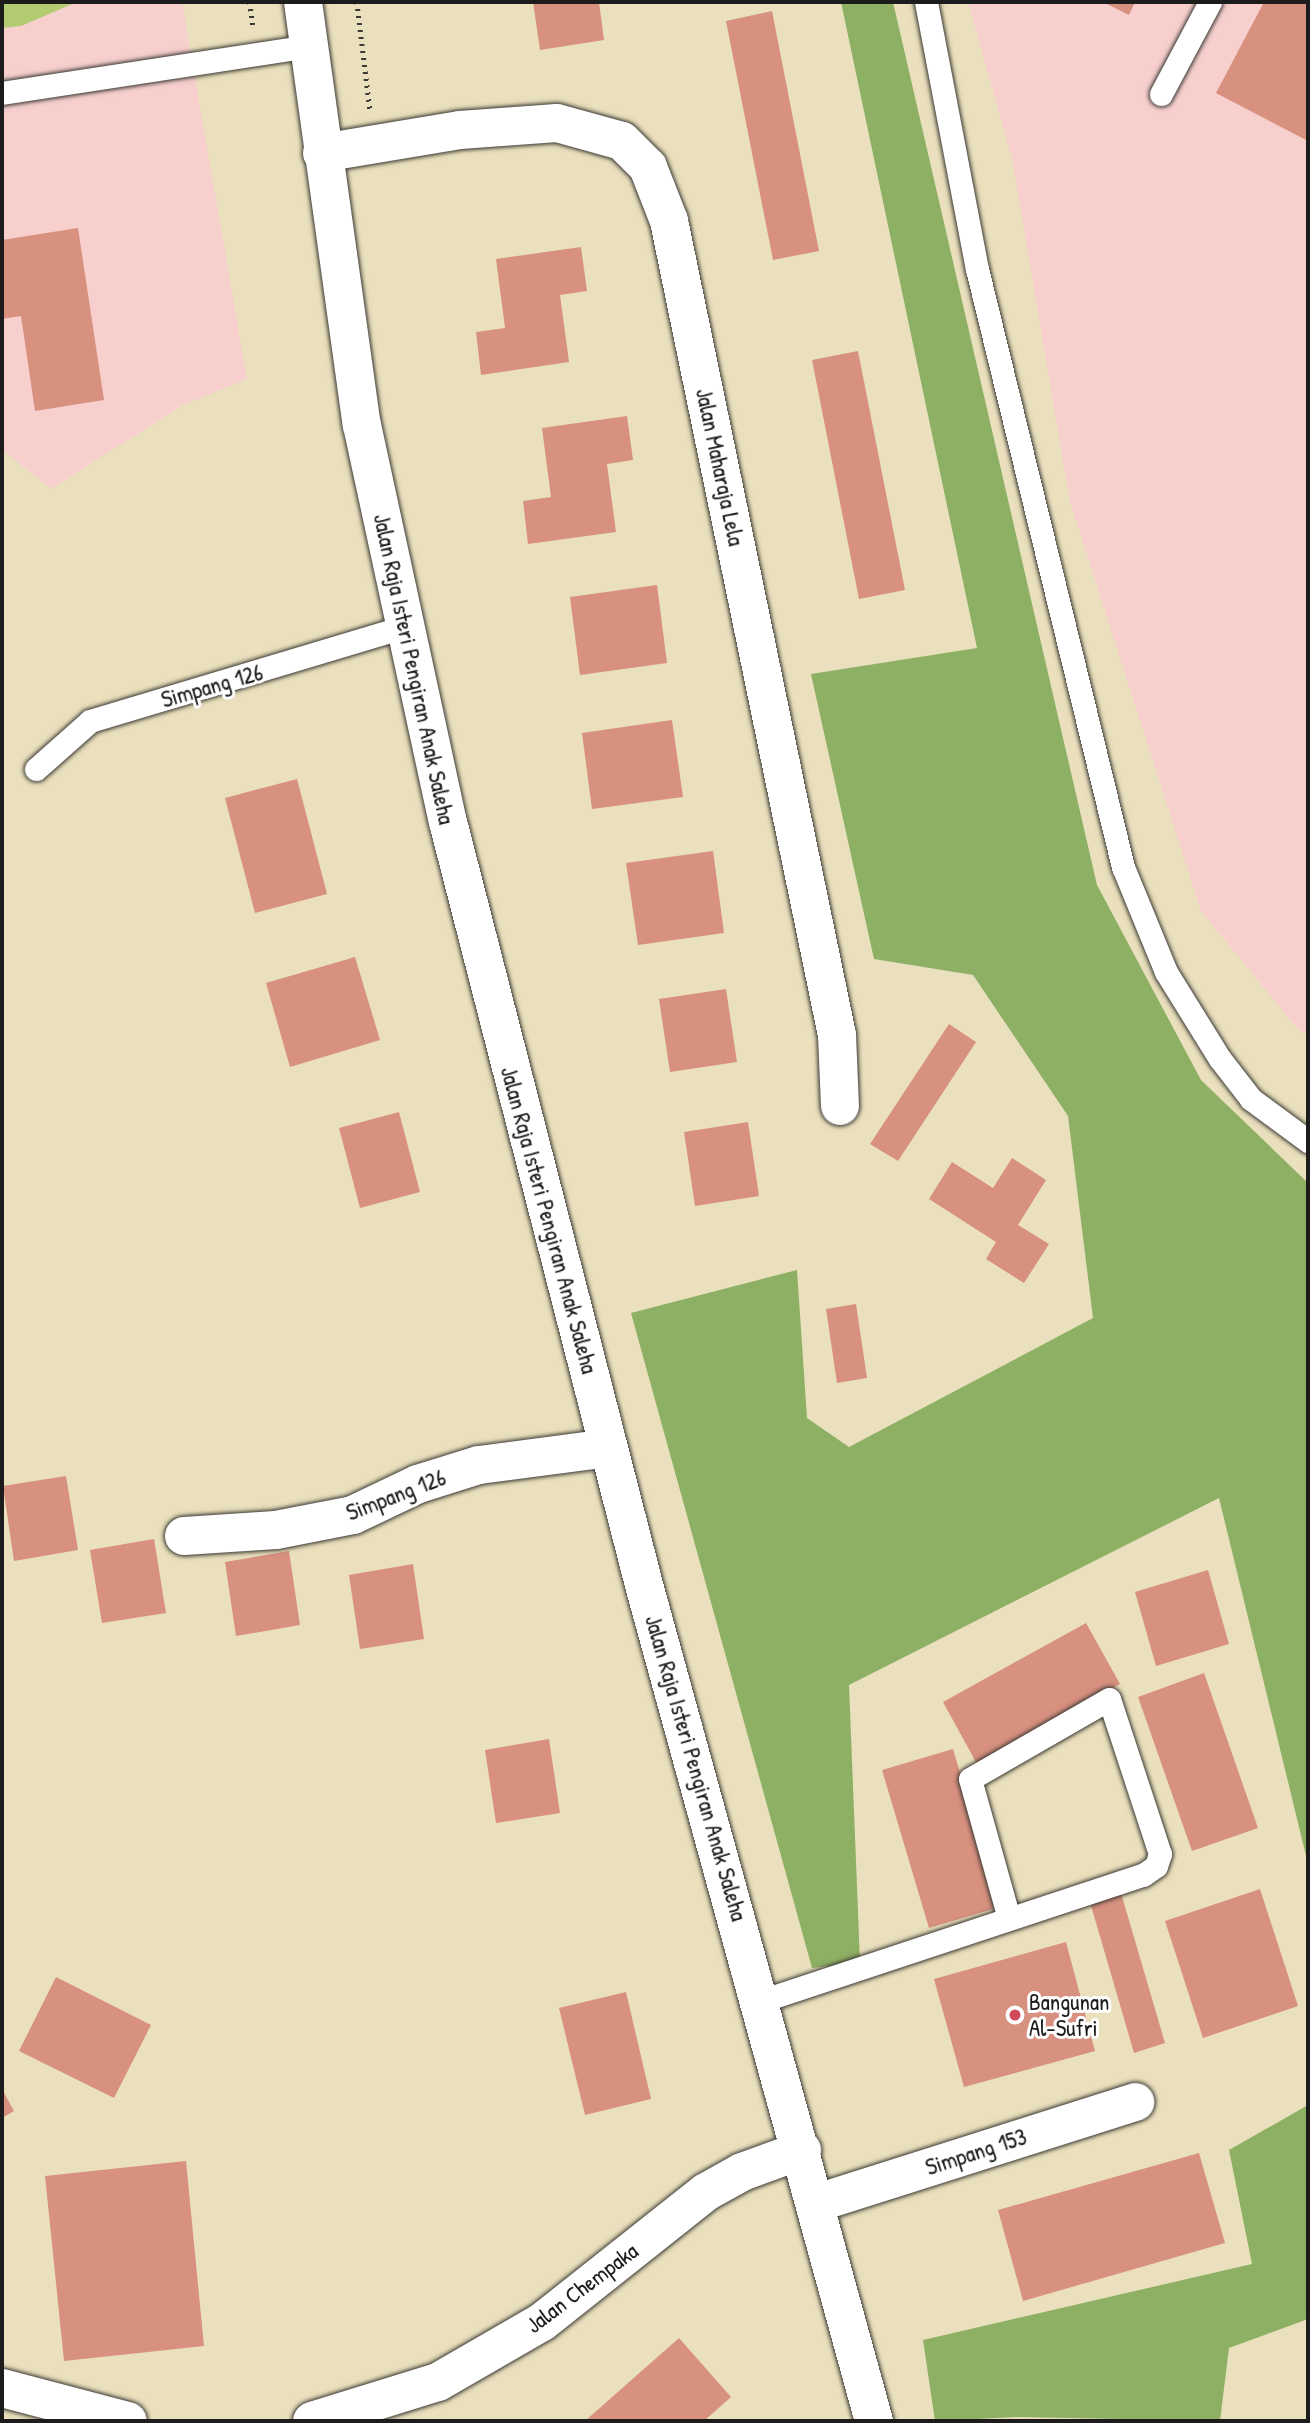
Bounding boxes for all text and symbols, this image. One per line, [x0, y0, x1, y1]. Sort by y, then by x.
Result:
street label: Jalan Maharaja Lela [690, 386, 750, 548]
street label: Jalan Raja Isteri Pengiran Anak Saleha [368, 511, 460, 827]
street label: Simpang 126 [158, 658, 266, 714]
street label: Jalan Raja Isteri Pengiran Anak Saleha [495, 1063, 603, 1377]
street label: Simpang 126 [342, 1463, 450, 1527]
street label: Jalan Raja Isteri Pengiran Anak Saleha [639, 1612, 753, 1924]
place label: Bangunan Al-Sufri [1029, 1988, 1109, 2042]
marker: Bangunan Al-Sufri [1007, 2007, 1023, 2023]
street label: Simpang 153 [922, 2123, 1030, 2181]
street label: Jalan Chempaka [521, 2237, 643, 2339]

